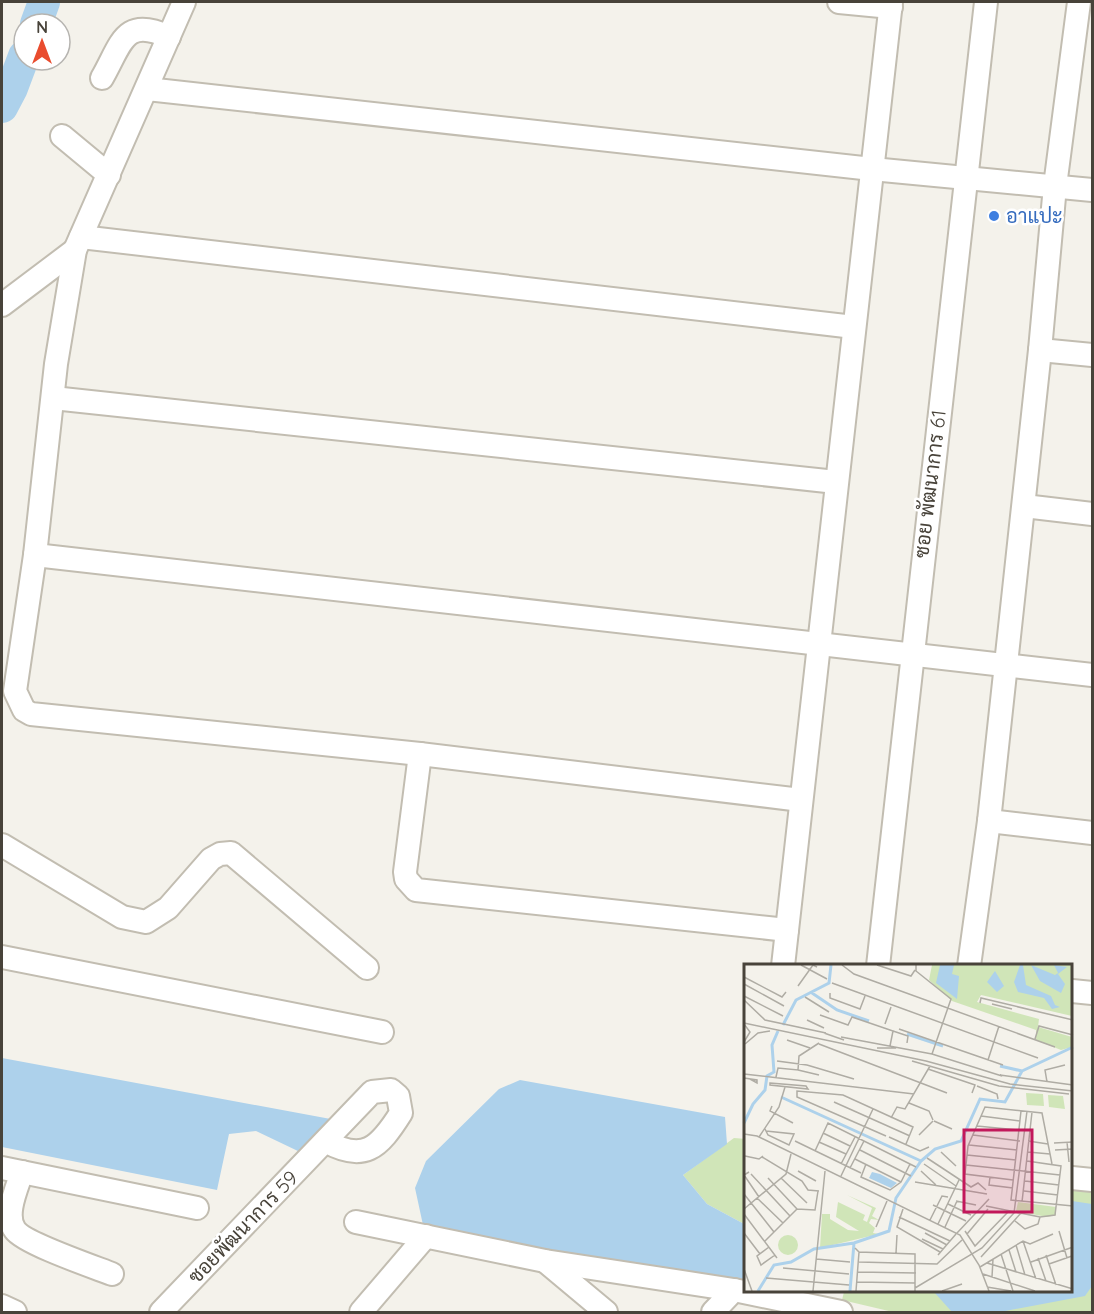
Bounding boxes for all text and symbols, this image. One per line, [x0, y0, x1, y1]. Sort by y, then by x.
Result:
north arrow [12, 12, 72, 72]
text: N [36, 17, 48, 37]
place label: อาแปะ [1006, 203, 1063, 228]
marker: อาแปะ [987, 209, 1001, 223]
street label: ซอย พัฒนาการ 61 [908, 409, 951, 559]
inset map [744, 964, 1073, 1293]
street label: ซอยพัฒนาการ 59 [182, 1165, 303, 1288]

